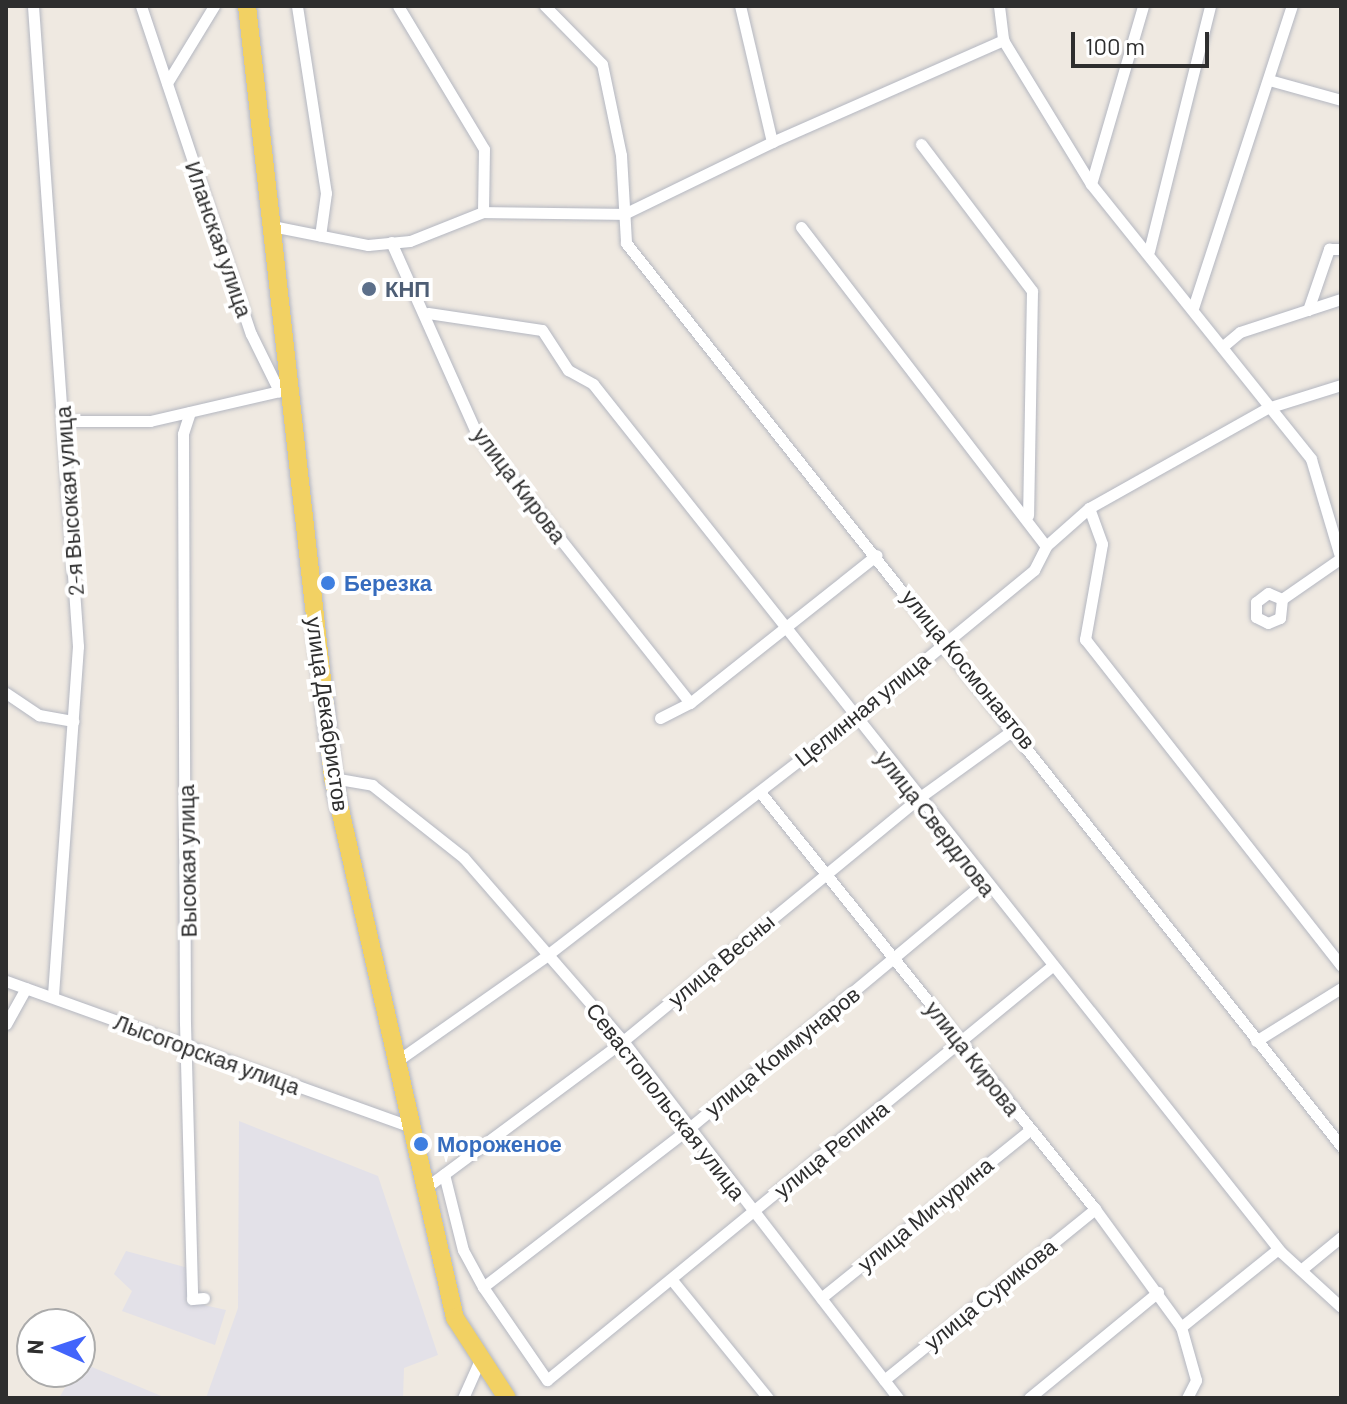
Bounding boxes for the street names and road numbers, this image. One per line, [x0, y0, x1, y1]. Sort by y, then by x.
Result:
street label: Иланская улица [180, 158, 258, 320]
street label: 2-я Высокая улица [49, 405, 89, 597]
street label: улица Кирова [468, 422, 572, 548]
street label: улица Космонавтов [897, 584, 1041, 754]
street label: улица Декабристов [301, 615, 355, 813]
street label: Целинная улица [789, 646, 935, 772]
street label: улица Свердлова [871, 745, 1001, 901]
street label: Высокая улица [172, 784, 202, 938]
street label: улица Весны [662, 908, 780, 1012]
street label: улица Коммунаров [699, 980, 865, 1122]
street label: улица Кирова [920, 995, 1026, 1121]
street label: Севастопольская улица [581, 997, 751, 1205]
street label: Лысогорская улица [110, 1008, 304, 1100]
street label: улица Репина [769, 1095, 893, 1203]
street label: улица Мичурина [852, 1151, 998, 1277]
street label: улица Сурикова [919, 1233, 1061, 1355]

